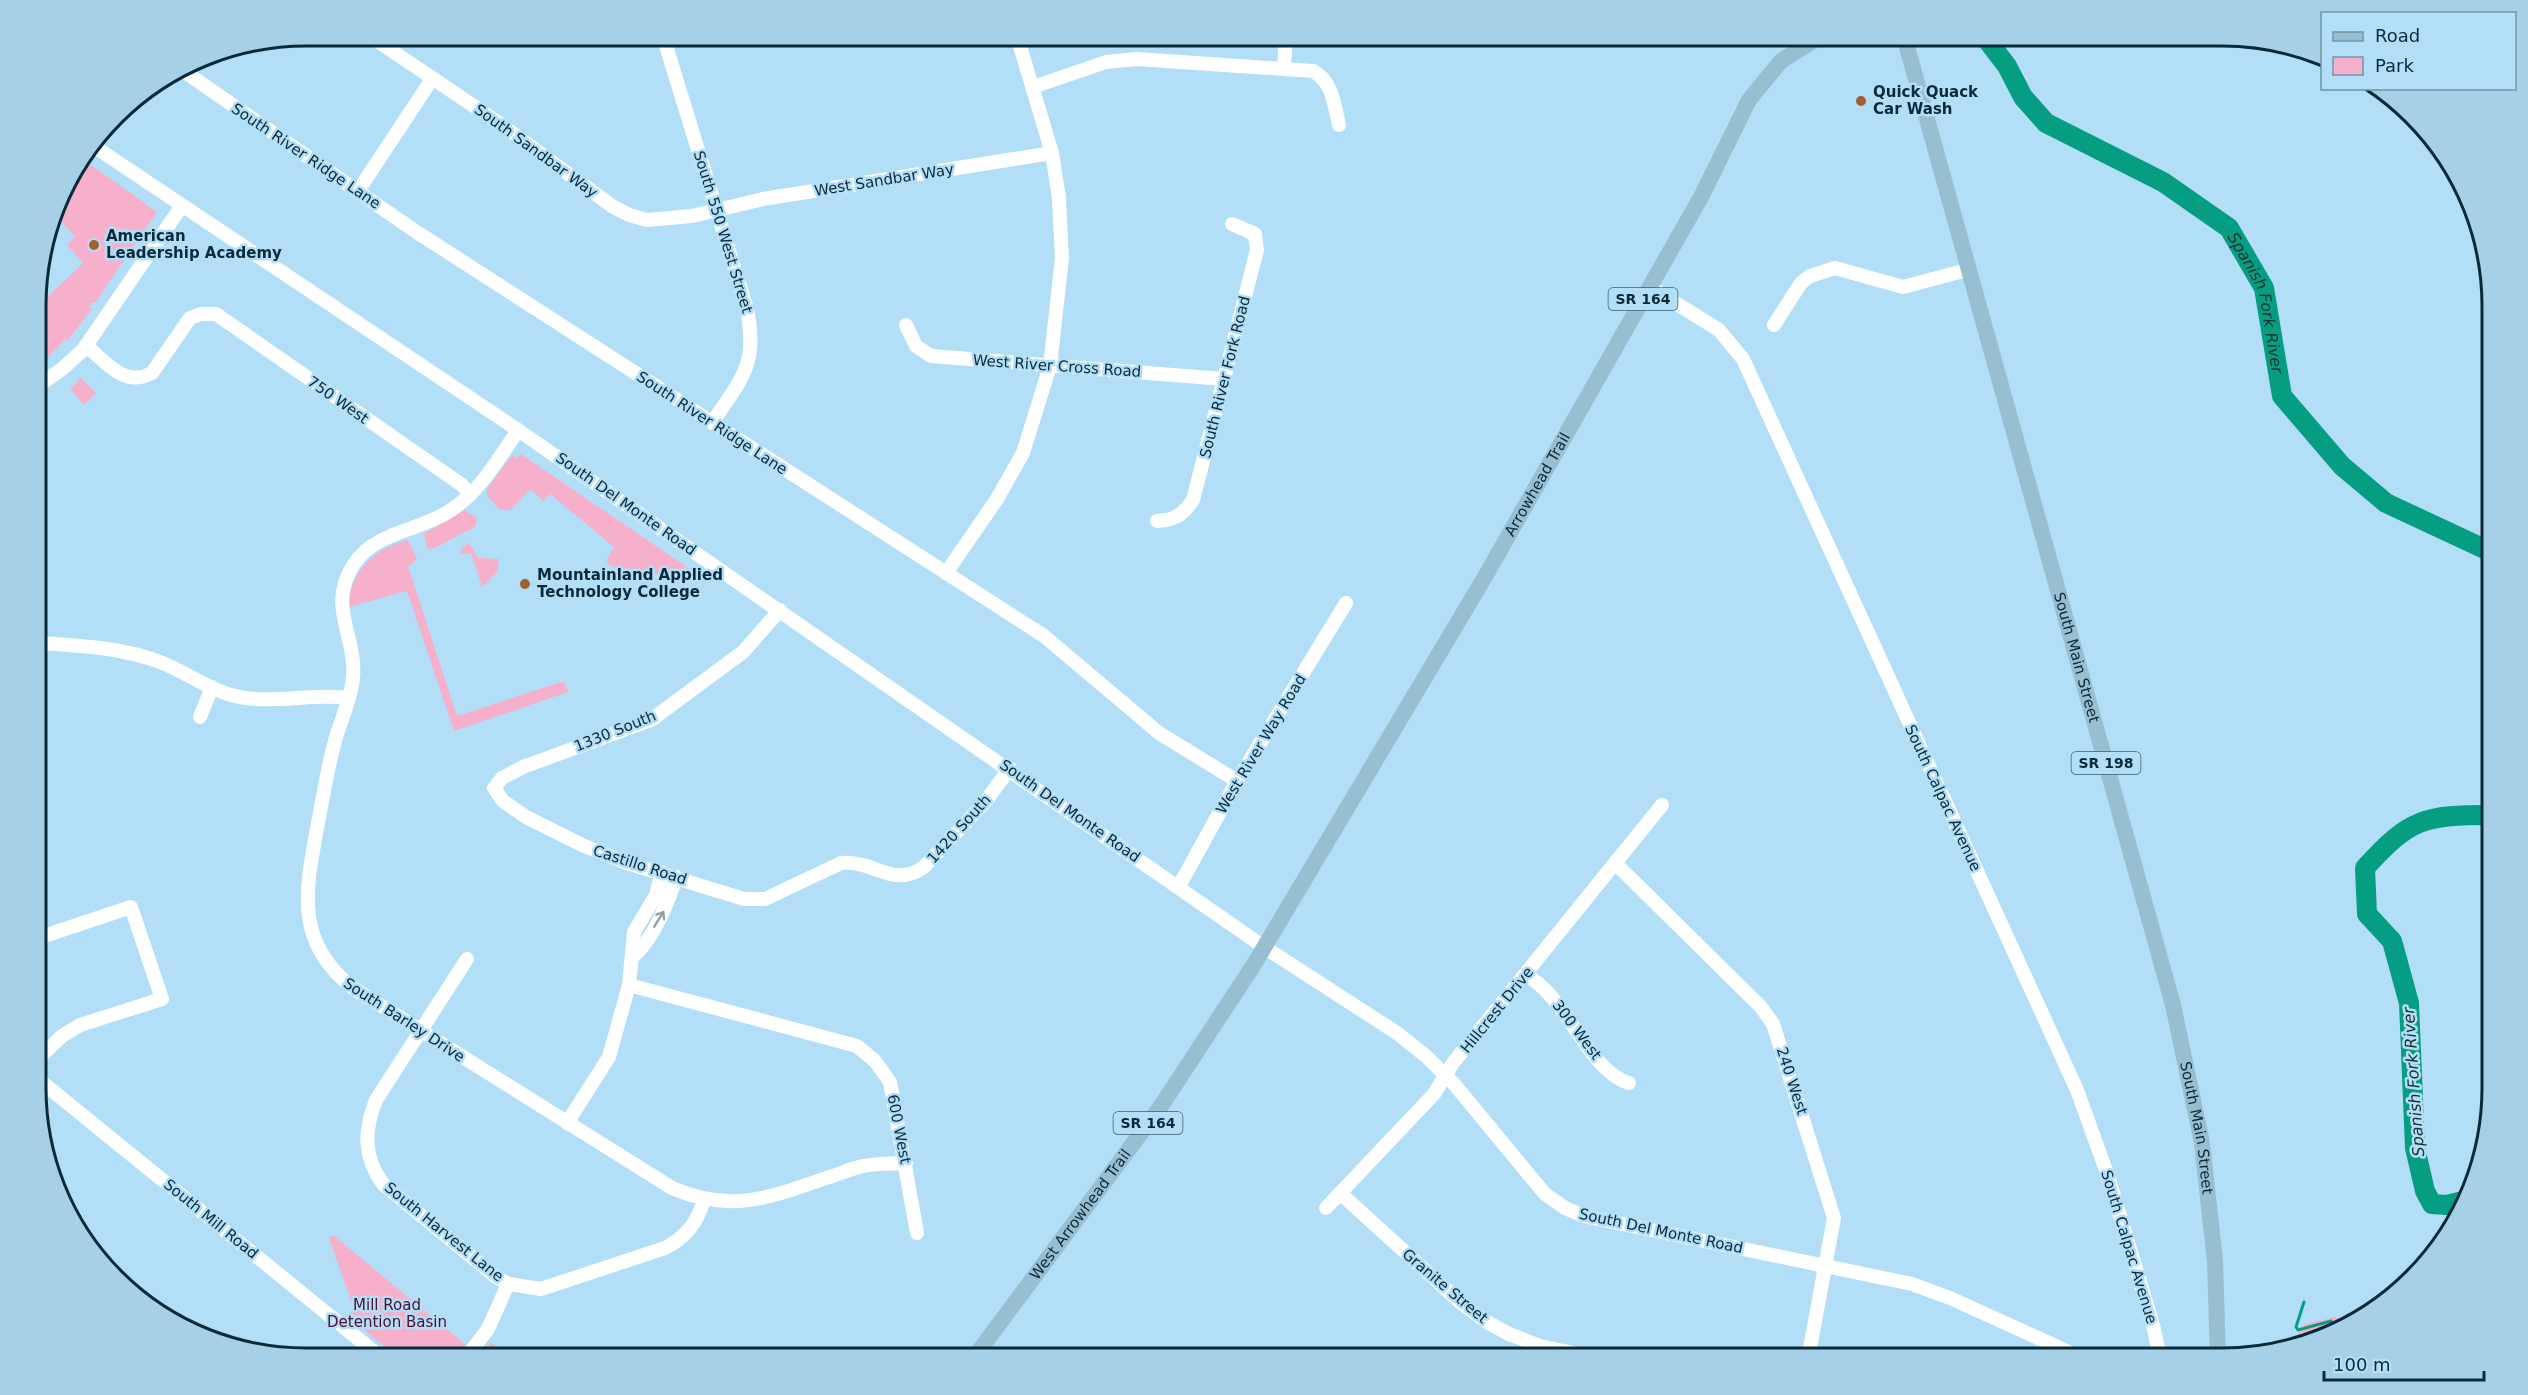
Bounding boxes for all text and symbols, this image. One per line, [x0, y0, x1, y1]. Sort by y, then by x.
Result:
legend [2321, 12, 2516, 90]
text: Road [2375, 25, 2420, 46]
text: Park [2375, 55, 2414, 76]
place label: Quick Quack Car Wash [1873, 83, 1979, 118]
marker: Quick Quack Car Wash [1854, 94, 1868, 108]
street label: South River Ridge Lane [228, 99, 384, 213]
street label: South Sandbar Way [471, 100, 601, 202]
street label: South 550 West Street [690, 149, 756, 316]
street label: West Sandbar Way [813, 160, 955, 200]
place label: American Leadership Academy [106, 227, 282, 262]
water label: Spanish Fork River [2224, 229, 2287, 376]
marker: American Leadership Academy [87, 238, 101, 252]
road number: SR 164 [1608, 288, 1678, 310]
street label: South River Fork Road [1196, 294, 1254, 460]
street label: West River Cross Road [972, 351, 1142, 381]
street label: South River Ridge Lane [633, 368, 791, 478]
street label: 750 West [304, 372, 372, 428]
street label: Arrowhead Trail [1501, 429, 1574, 540]
street label: South Del Monte Road [552, 449, 700, 559]
place label: Mountainland Applied Technology College [537, 566, 723, 601]
marker: Mountainland Applied Technology College [518, 577, 532, 591]
street label: South Main Street [2050, 590, 2103, 725]
street label: West River Way Road [1212, 671, 1310, 817]
street label: 1330 South [572, 706, 658, 756]
street label: South Calpac Avenue [1901, 722, 1985, 874]
road number: SR 198 [2072, 752, 2140, 774]
street label: South Del Monte Road [996, 756, 1144, 866]
street label: 1420 South [923, 791, 995, 867]
street label: Castillo Road [591, 841, 689, 889]
one-way arrow [654, 911, 666, 928]
street label: Hillcrest Drive [1457, 963, 1537, 1057]
street label: South Barley Drive [340, 974, 468, 1066]
street label: 300 West [1549, 997, 1605, 1064]
water label: Spanish Fork River [2399, 1005, 2428, 1157]
street label: 240 West [1773, 1045, 1811, 1117]
street label: South Main Street [2176, 1060, 2217, 1195]
street label: 600 West [883, 1093, 915, 1165]
road number: SR 164 [1114, 1112, 1182, 1134]
street label: West Arrowhead Trail [1026, 1146, 1135, 1283]
street label: South Calpac Avenue [2097, 1168, 2161, 1326]
street label: South Mill Road [160, 1175, 262, 1263]
street label: South Harvest Lane [381, 1178, 507, 1286]
street label: South Del Monte Road [1577, 1205, 1745, 1257]
street label: Granite Street [1399, 1245, 1492, 1327]
park label: Mill Road Detention Basin [327, 1296, 447, 1331]
scale bar [2324, 1344, 2484, 1382]
text: 100 m [2333, 1354, 2391, 1375]

